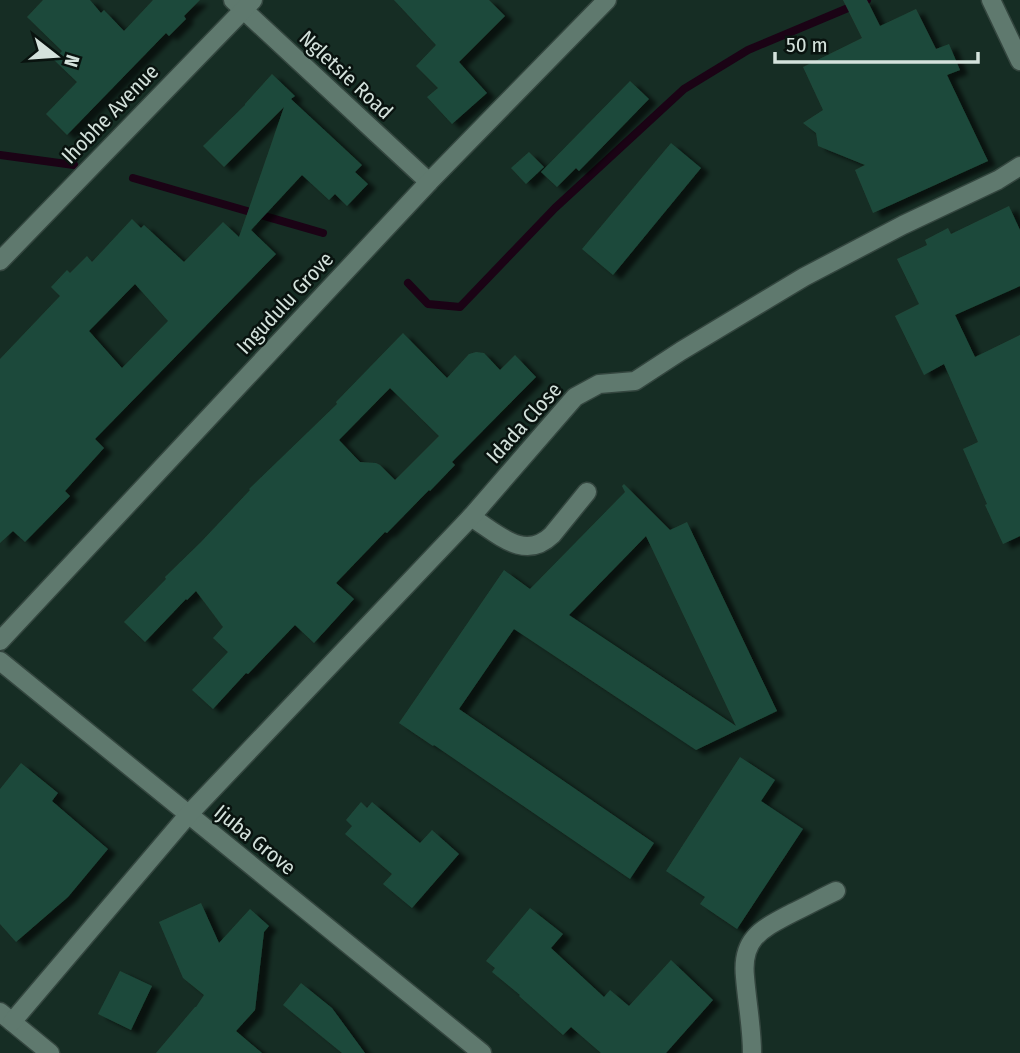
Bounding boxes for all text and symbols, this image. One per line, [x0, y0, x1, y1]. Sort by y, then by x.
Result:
north arrow [21, 21, 91, 91]
scale bar [775, 21, 978, 65]
street label: Ngletsie Road [294, 25, 398, 125]
text: 50 m [786, 32, 828, 58]
text: N [59, 52, 84, 70]
street label: Ihobhe Avenue [56, 59, 164, 169]
street label: Ingudulu Grove [231, 246, 339, 360]
street label: Idada Close [481, 377, 567, 469]
street label: Ijuba Grove [209, 799, 301, 881]

